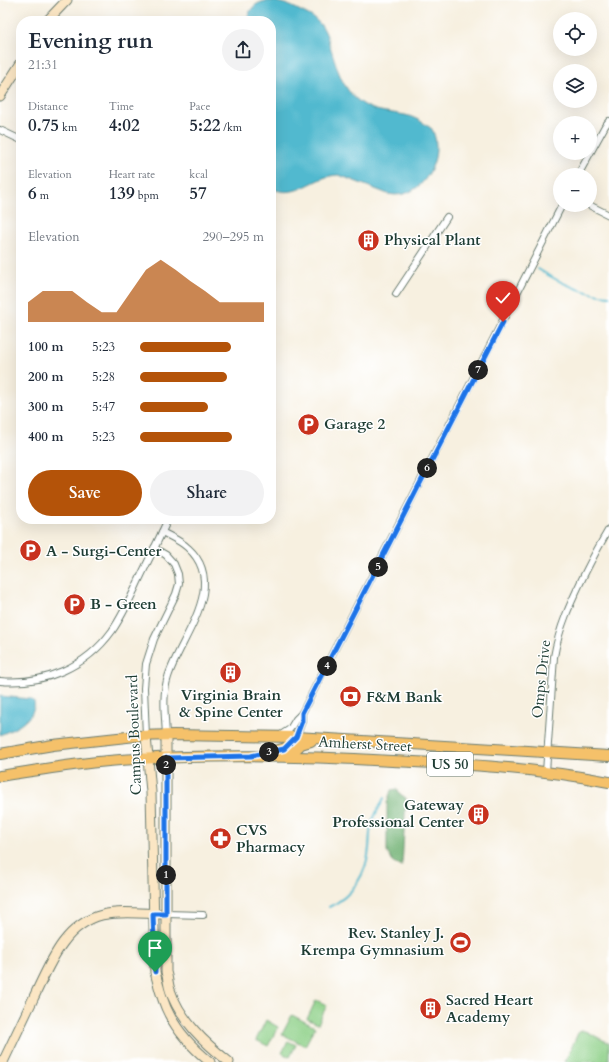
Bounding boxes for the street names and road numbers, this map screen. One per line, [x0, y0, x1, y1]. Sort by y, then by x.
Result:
street label: Omps Drive [527, 639, 555, 719]
street label: Campus Boulevard [122, 674, 146, 796]
street label: Amherst Street [318, 732, 413, 756]
road number: US 50 [427, 752, 473, 776]

